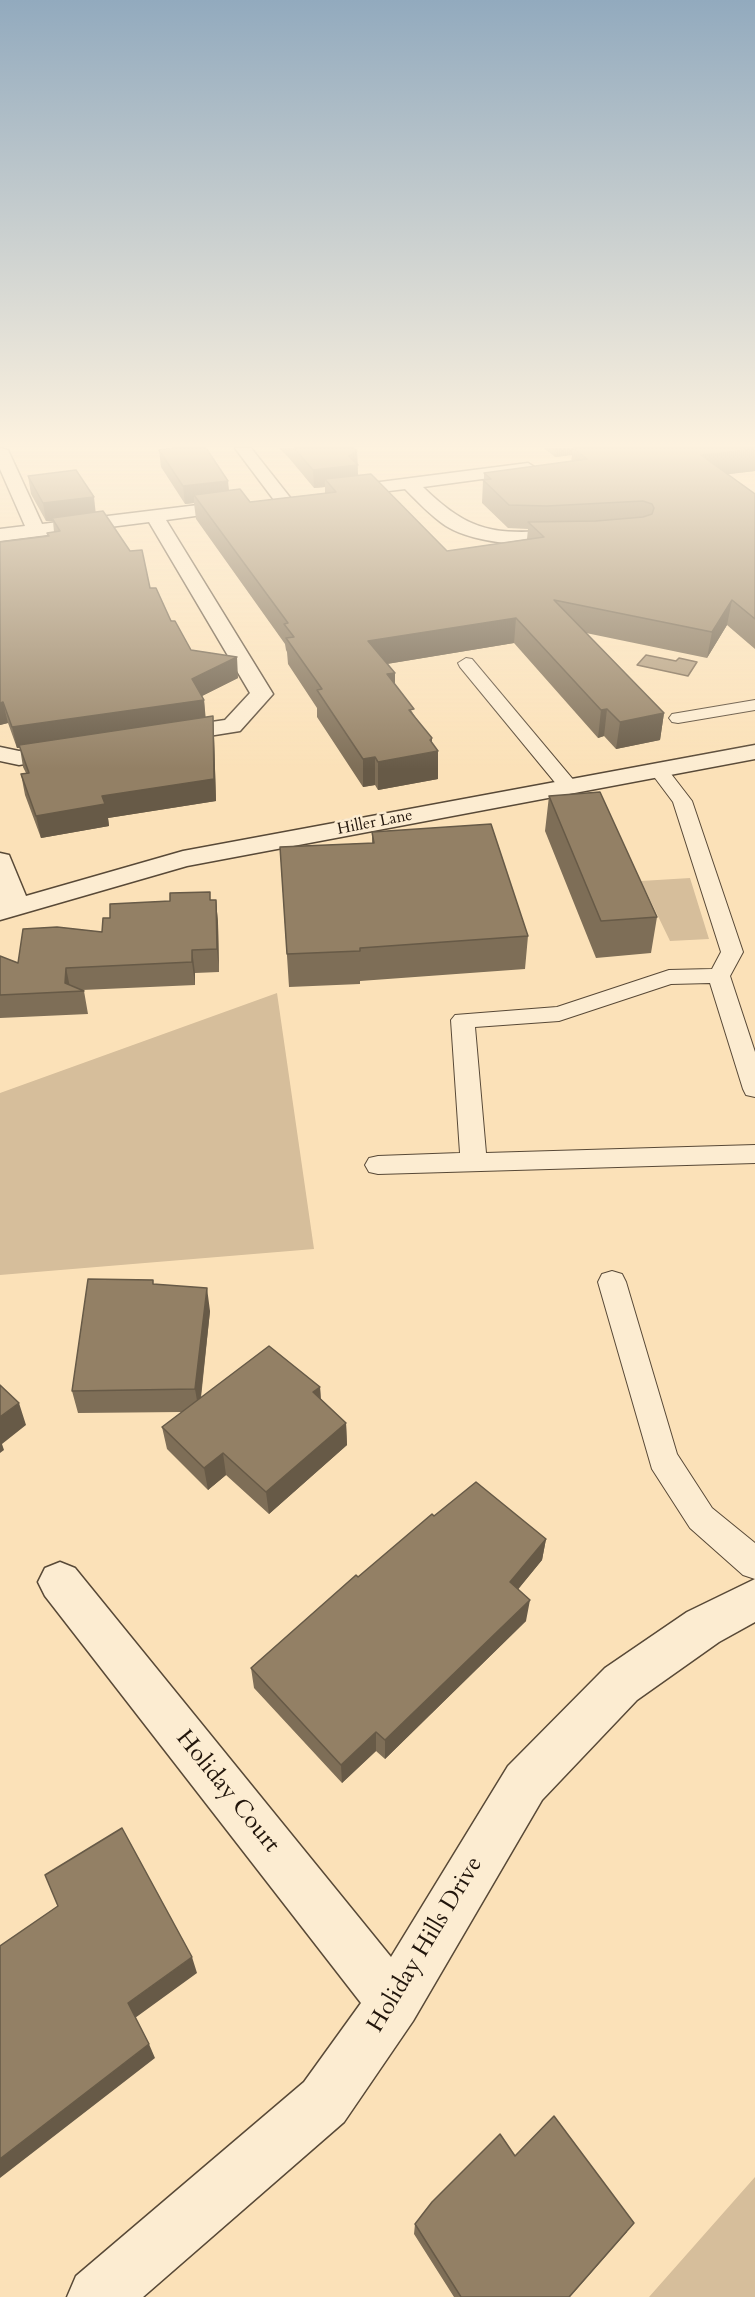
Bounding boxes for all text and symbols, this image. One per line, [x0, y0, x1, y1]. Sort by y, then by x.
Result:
street label: Hiller Lane [336, 806, 414, 840]
street label: Holiday Court [169, 1725, 285, 1859]
street label: Holiday Hills Drive [362, 1852, 490, 2038]

